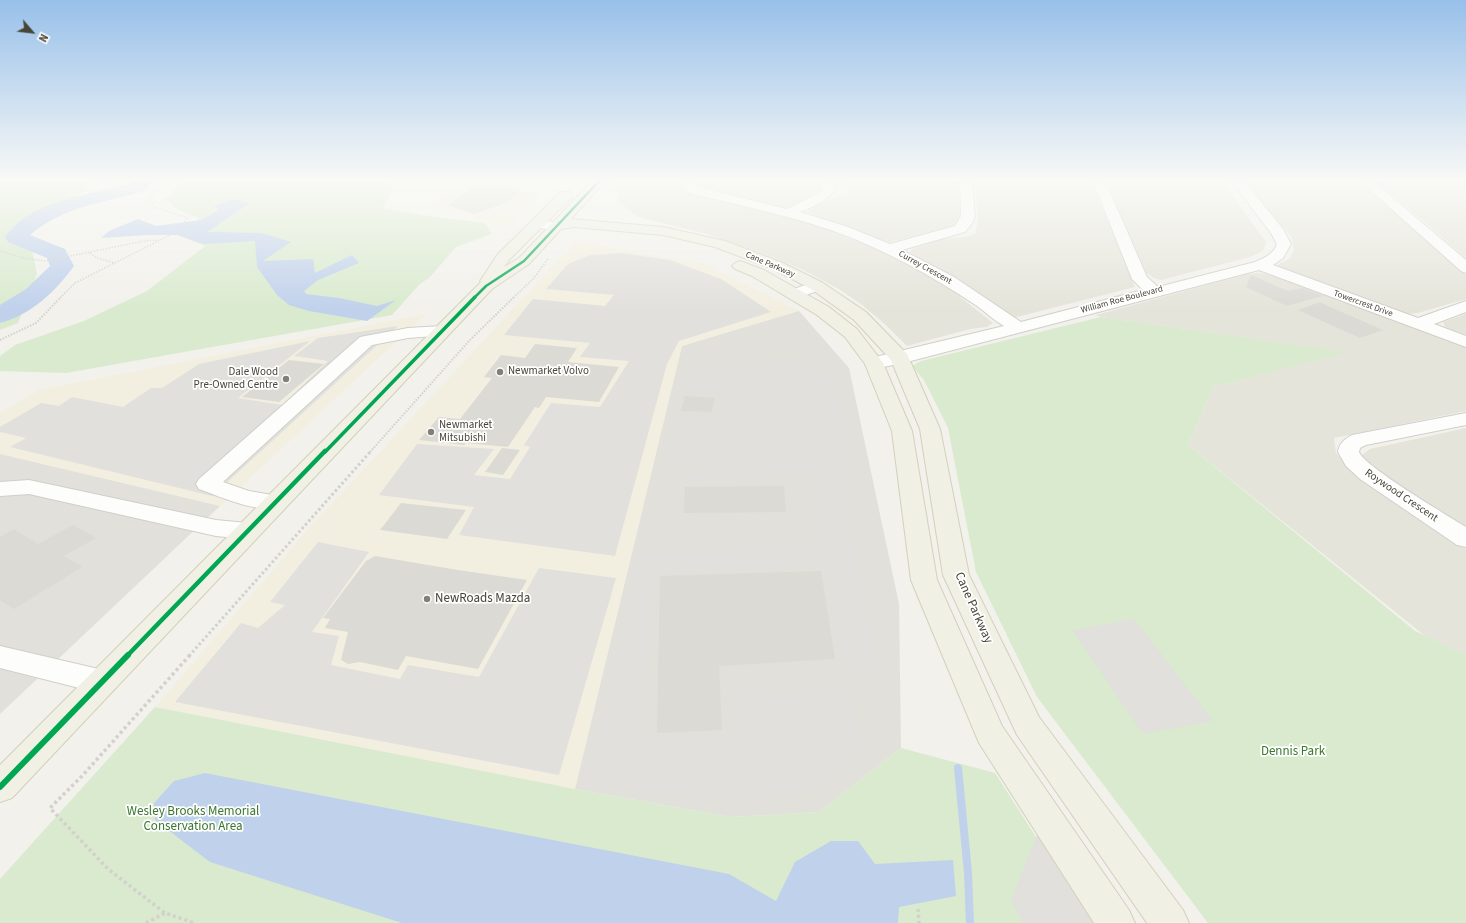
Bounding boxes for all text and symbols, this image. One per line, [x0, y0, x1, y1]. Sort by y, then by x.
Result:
north arrow [12, 12, 52, 52]
text: N [35, 31, 51, 45]
street label: Currey Crescent [896, 249, 954, 287]
street label: Cane Parkway [744, 250, 796, 280]
street label: William Roe Boulevard [1080, 284, 1164, 316]
street label: Towercrest Drive [1332, 288, 1394, 320]
place label: Newmarket Volvo [508, 365, 589, 379]
place label: Dale Wood Pre-Owned Centre [193, 366, 278, 392]
marker: Newmarket Volvo [495, 367, 505, 377]
marker: Dale Wood Pre-Owned Centre [281, 374, 291, 384]
place label: Newmarket Mitsubishi [439, 419, 492, 445]
marker: Newmarket Mitsubishi [426, 427, 436, 437]
street label: Roywood Crescent [1362, 467, 1440, 525]
street label: Cane Parkway [950, 570, 996, 646]
place label: NewRoads Mazda [435, 591, 530, 607]
marker: NewRoads Mazda [422, 594, 432, 604]
park label: Dennis Park [1261, 744, 1325, 760]
park label: Wesley Brooks Memorial Conservation Area [127, 804, 259, 835]

